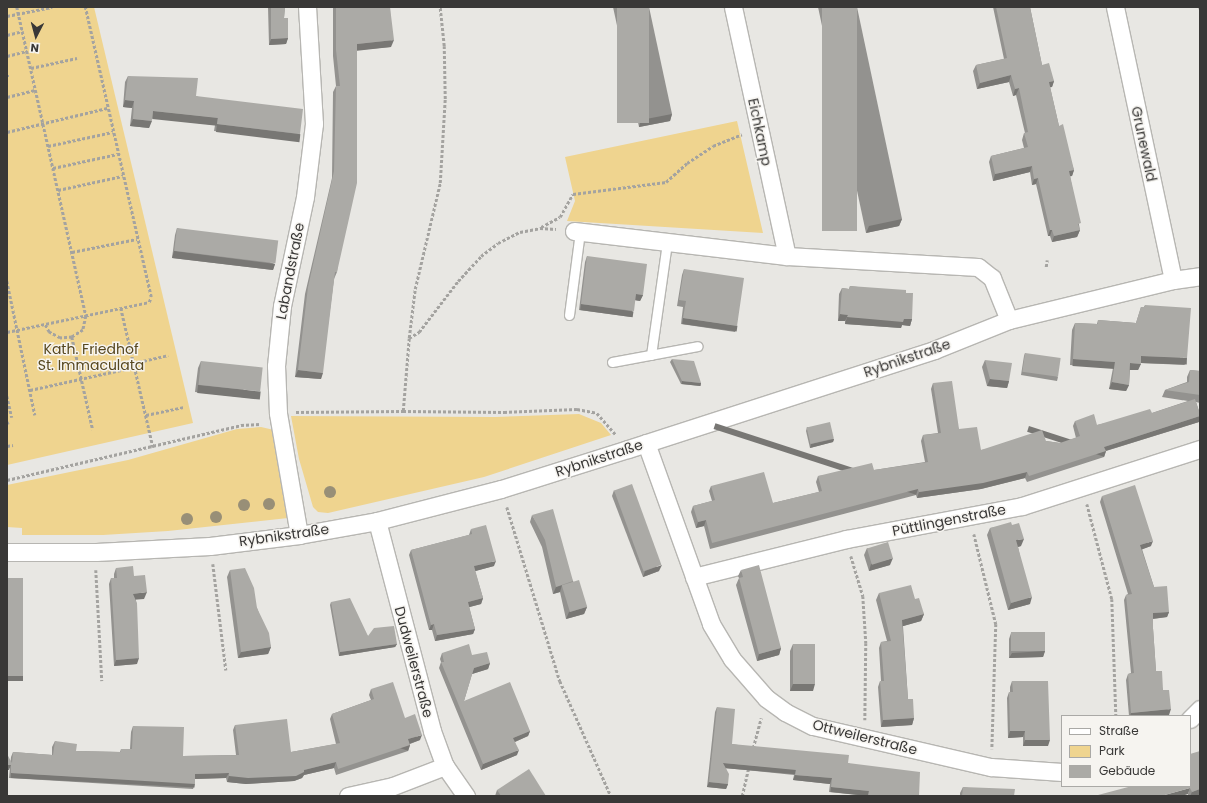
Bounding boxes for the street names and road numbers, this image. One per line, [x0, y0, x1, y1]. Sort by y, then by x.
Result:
street label: Eichkamp [745, 97, 775, 167]
street label: Grunewald [1128, 105, 1160, 183]
street label: Labandstraße [272, 221, 308, 321]
street label: Rybnikstraße [861, 335, 953, 381]
street label: Rybnikstraße [553, 436, 645, 480]
street label: Püttlingenstraße [891, 501, 1007, 539]
street label: Rybnikstraße [238, 520, 330, 550]
street label: Dudweilerstraße [391, 604, 437, 720]
street label: Ottweilerstraße [811, 716, 919, 758]

